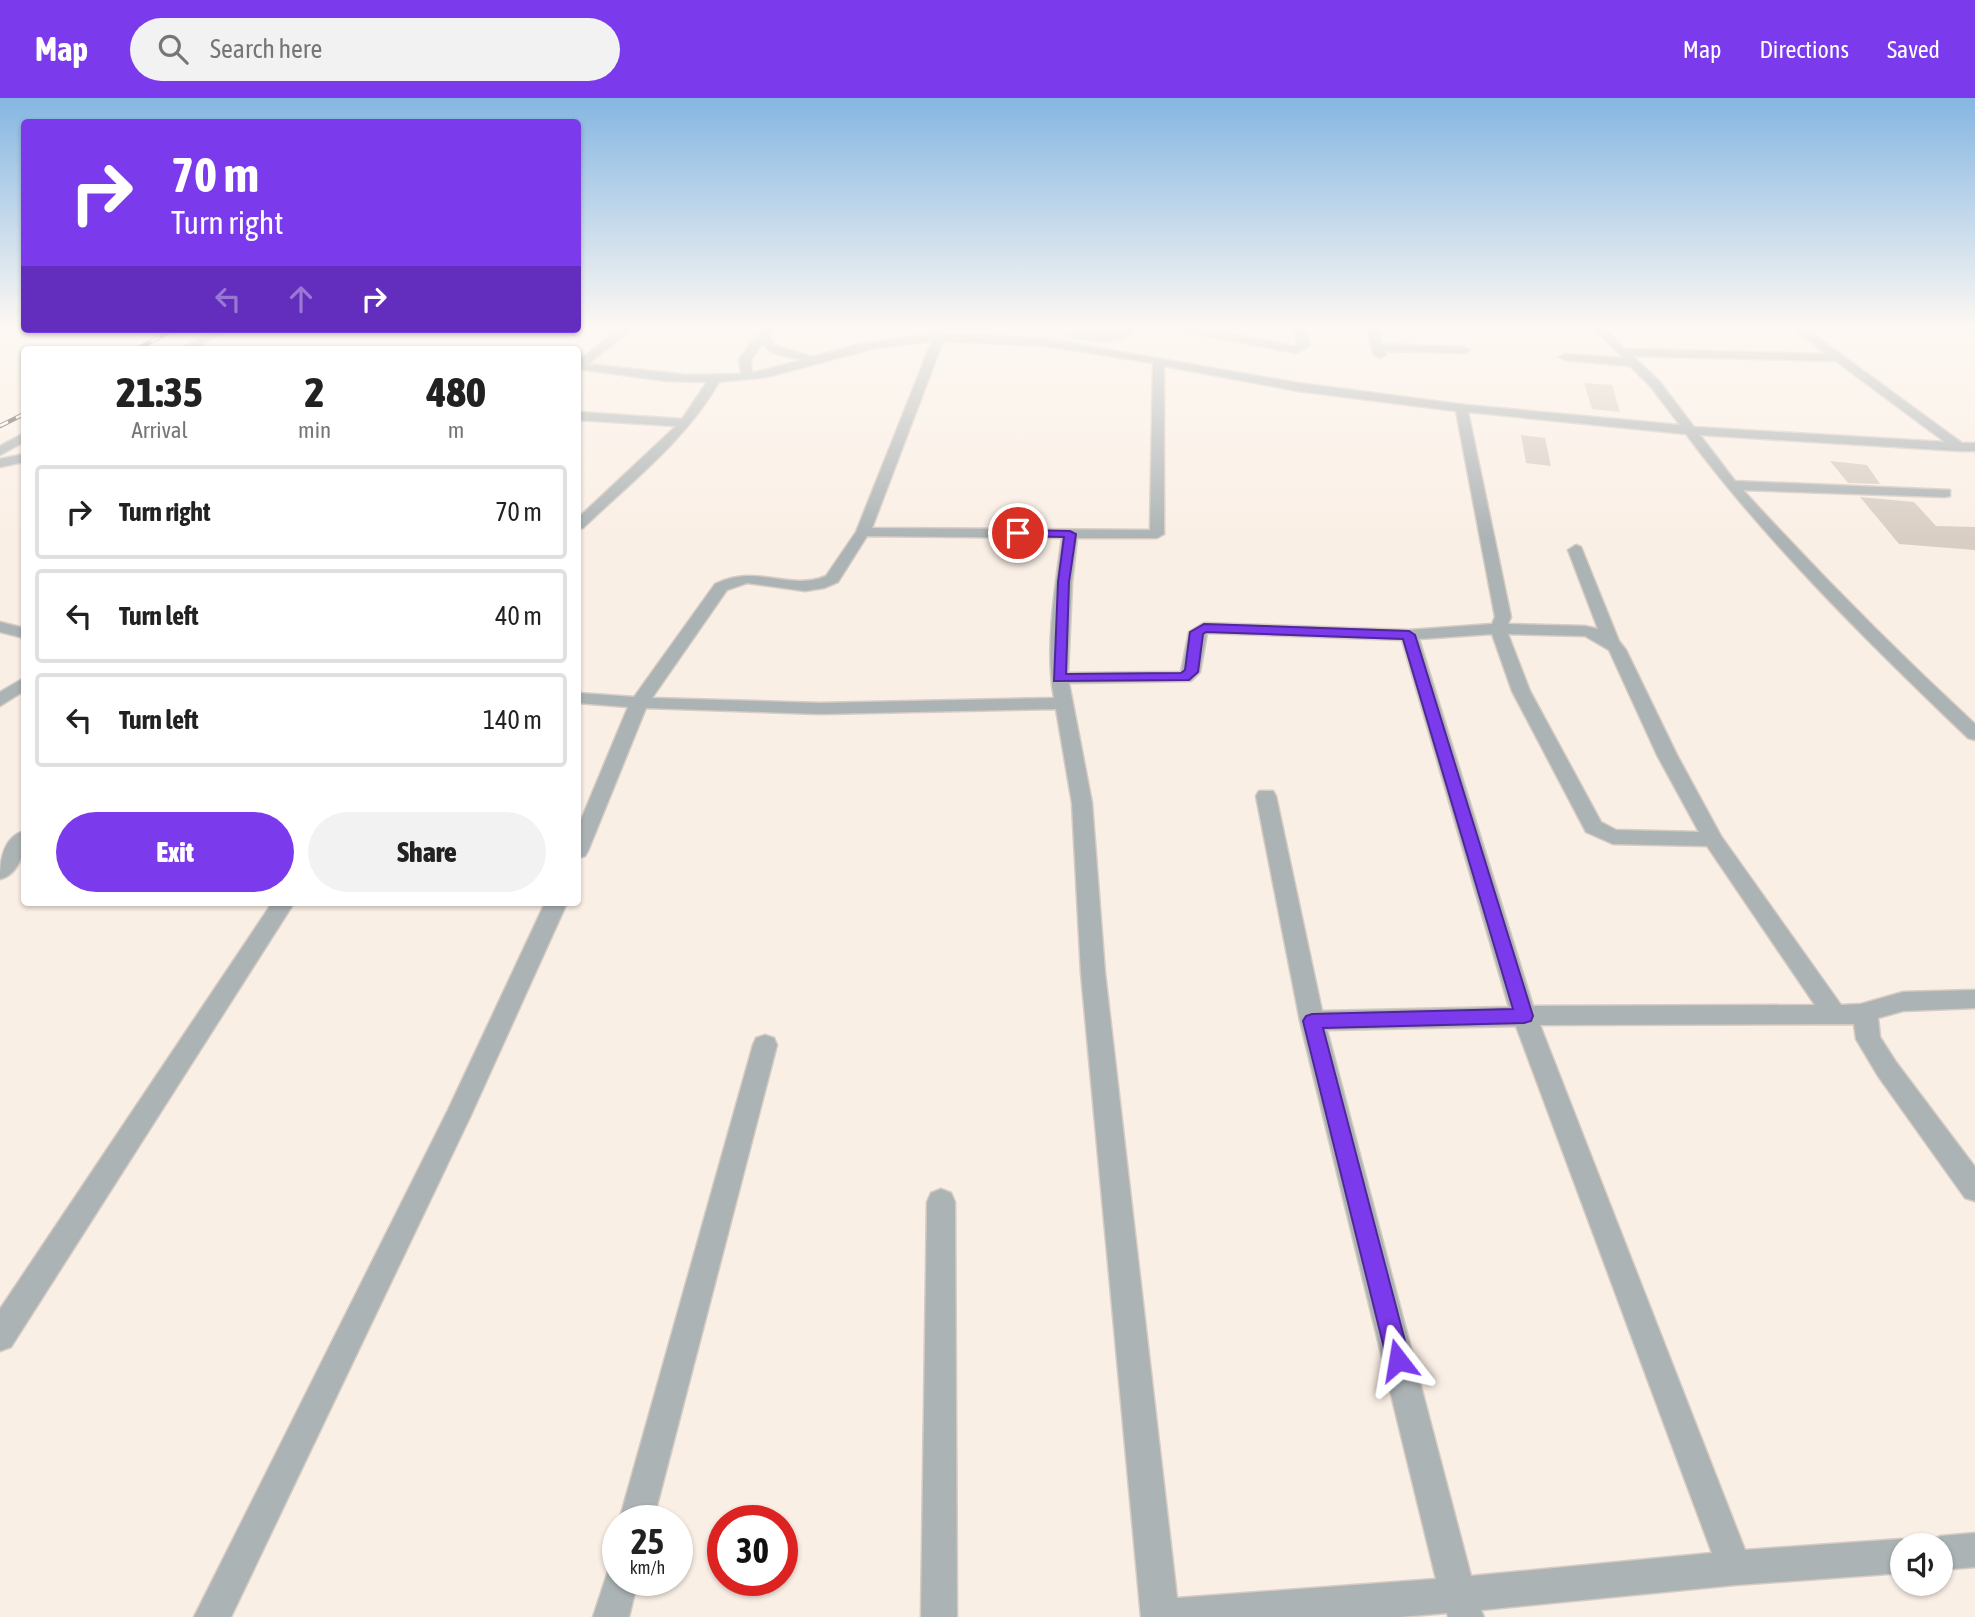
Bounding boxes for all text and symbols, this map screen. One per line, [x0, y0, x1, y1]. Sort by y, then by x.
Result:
search box [130, 18, 620, 81]
text: Map [35, 30, 88, 68]
icon: search [154, 30, 192, 68]
text: Search here [210, 34, 322, 64]
text: Map [1683, 36, 1721, 63]
text: Directions [1759, 36, 1849, 63]
text: Saved [1887, 36, 1940, 63]
text: 70 m [171, 146, 259, 202]
icon: right [56, 147, 147, 238]
text: Turn right [171, 204, 284, 241]
icon: left [209, 280, 247, 318]
icon: ahead [282, 280, 320, 318]
icon: right [355, 280, 393, 318]
text: 21:35 [116, 368, 203, 416]
text: 2 [305, 368, 324, 416]
text: 480 [426, 368, 486, 416]
text: Arrival [131, 417, 188, 443]
text: min [298, 417, 331, 443]
text: m [448, 417, 464, 443]
icon: right [60, 493, 98, 531]
text: Turn right [119, 497, 210, 527]
text: 70 m [495, 497, 542, 527]
pin [988, 503, 1048, 563]
icon: arrive [999, 514, 1037, 552]
icon: left [60, 597, 98, 635]
text: Turn left [119, 601, 199, 631]
text: 40 m [495, 601, 542, 631]
icon: left [60, 701, 98, 739]
text: Turn left [119, 705, 199, 735]
text: 140 m [483, 705, 542, 735]
button: Exit [56, 812, 294, 892]
button: Share [308, 812, 546, 892]
position arrow [1361, 1323, 1435, 1397]
speed limit sign: 30 [707, 1505, 798, 1596]
text: 25 [631, 1521, 664, 1561]
map controls [1890, 1533, 1953, 1596]
button: sound [1890, 1533, 1953, 1596]
text: km/h [630, 1557, 665, 1578]

